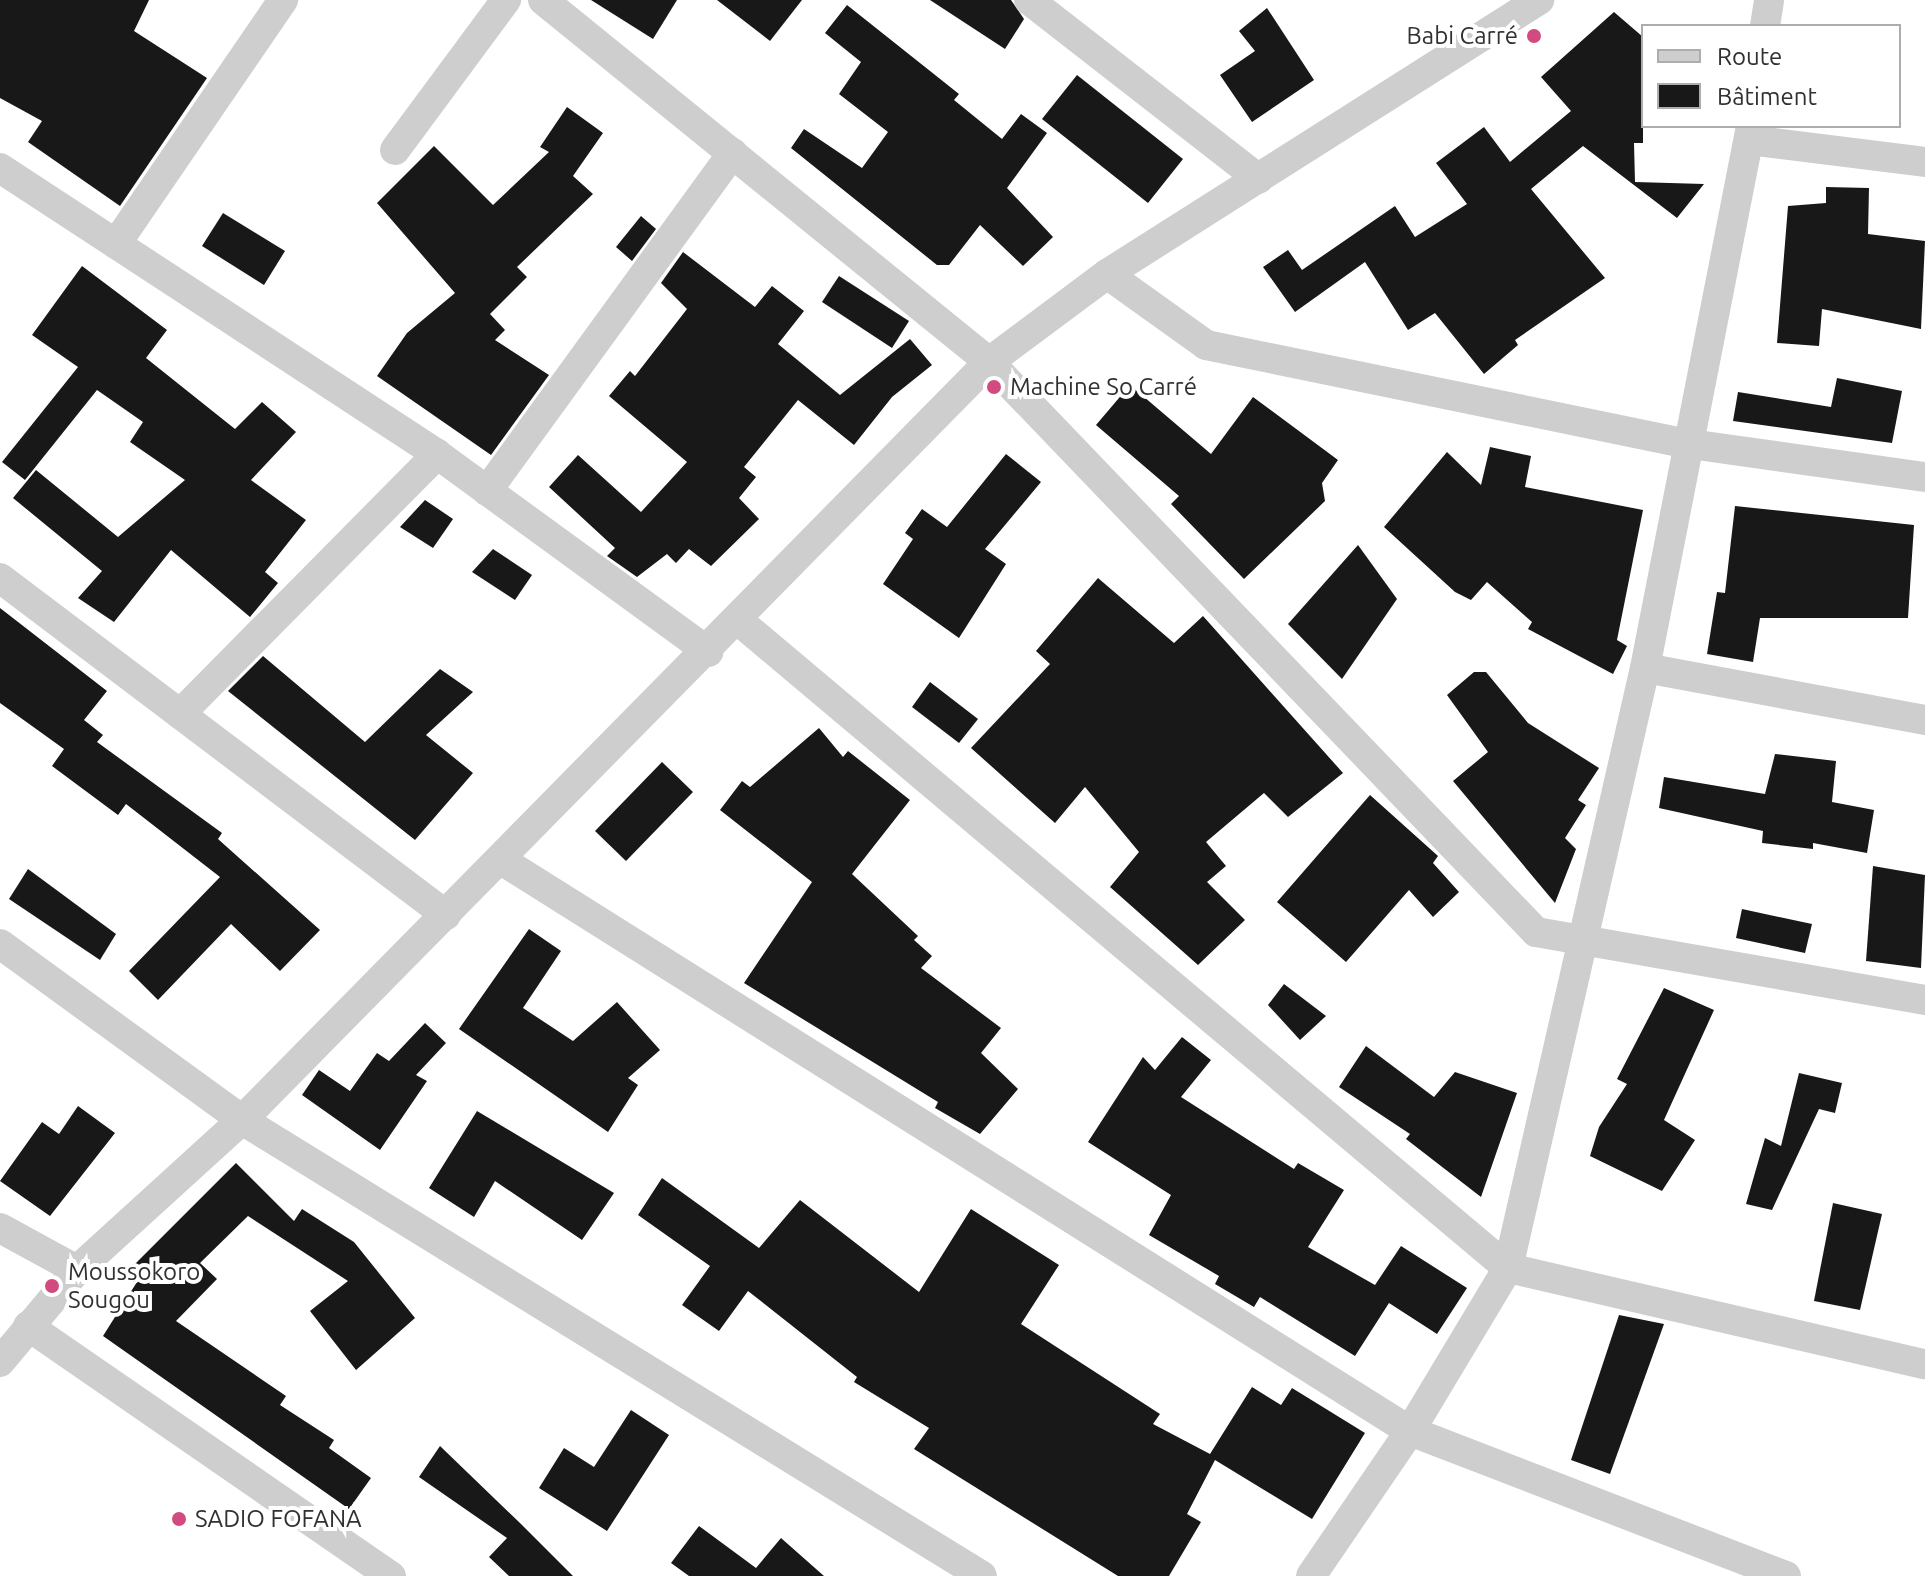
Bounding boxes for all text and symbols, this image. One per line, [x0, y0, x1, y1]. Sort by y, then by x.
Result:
place label: Babi Carré [1407, 22, 1518, 50]
legend [1641, 24, 1901, 128]
marker: Babi Carré [1525, 27, 1543, 45]
text: Route [1717, 43, 1782, 70]
text: Bâtiment [1717, 83, 1817, 110]
place label: Machine So Carré [1010, 373, 1197, 401]
marker: Machine So Carré [985, 378, 1003, 396]
place label: Moussokoro Sougou [68, 1258, 200, 1314]
marker: Moussokoro Sougou [43, 1277, 61, 1295]
place label: SADIO FOFANA [195, 1505, 362, 1533]
marker: SADIO FOFANA [170, 1510, 188, 1528]

